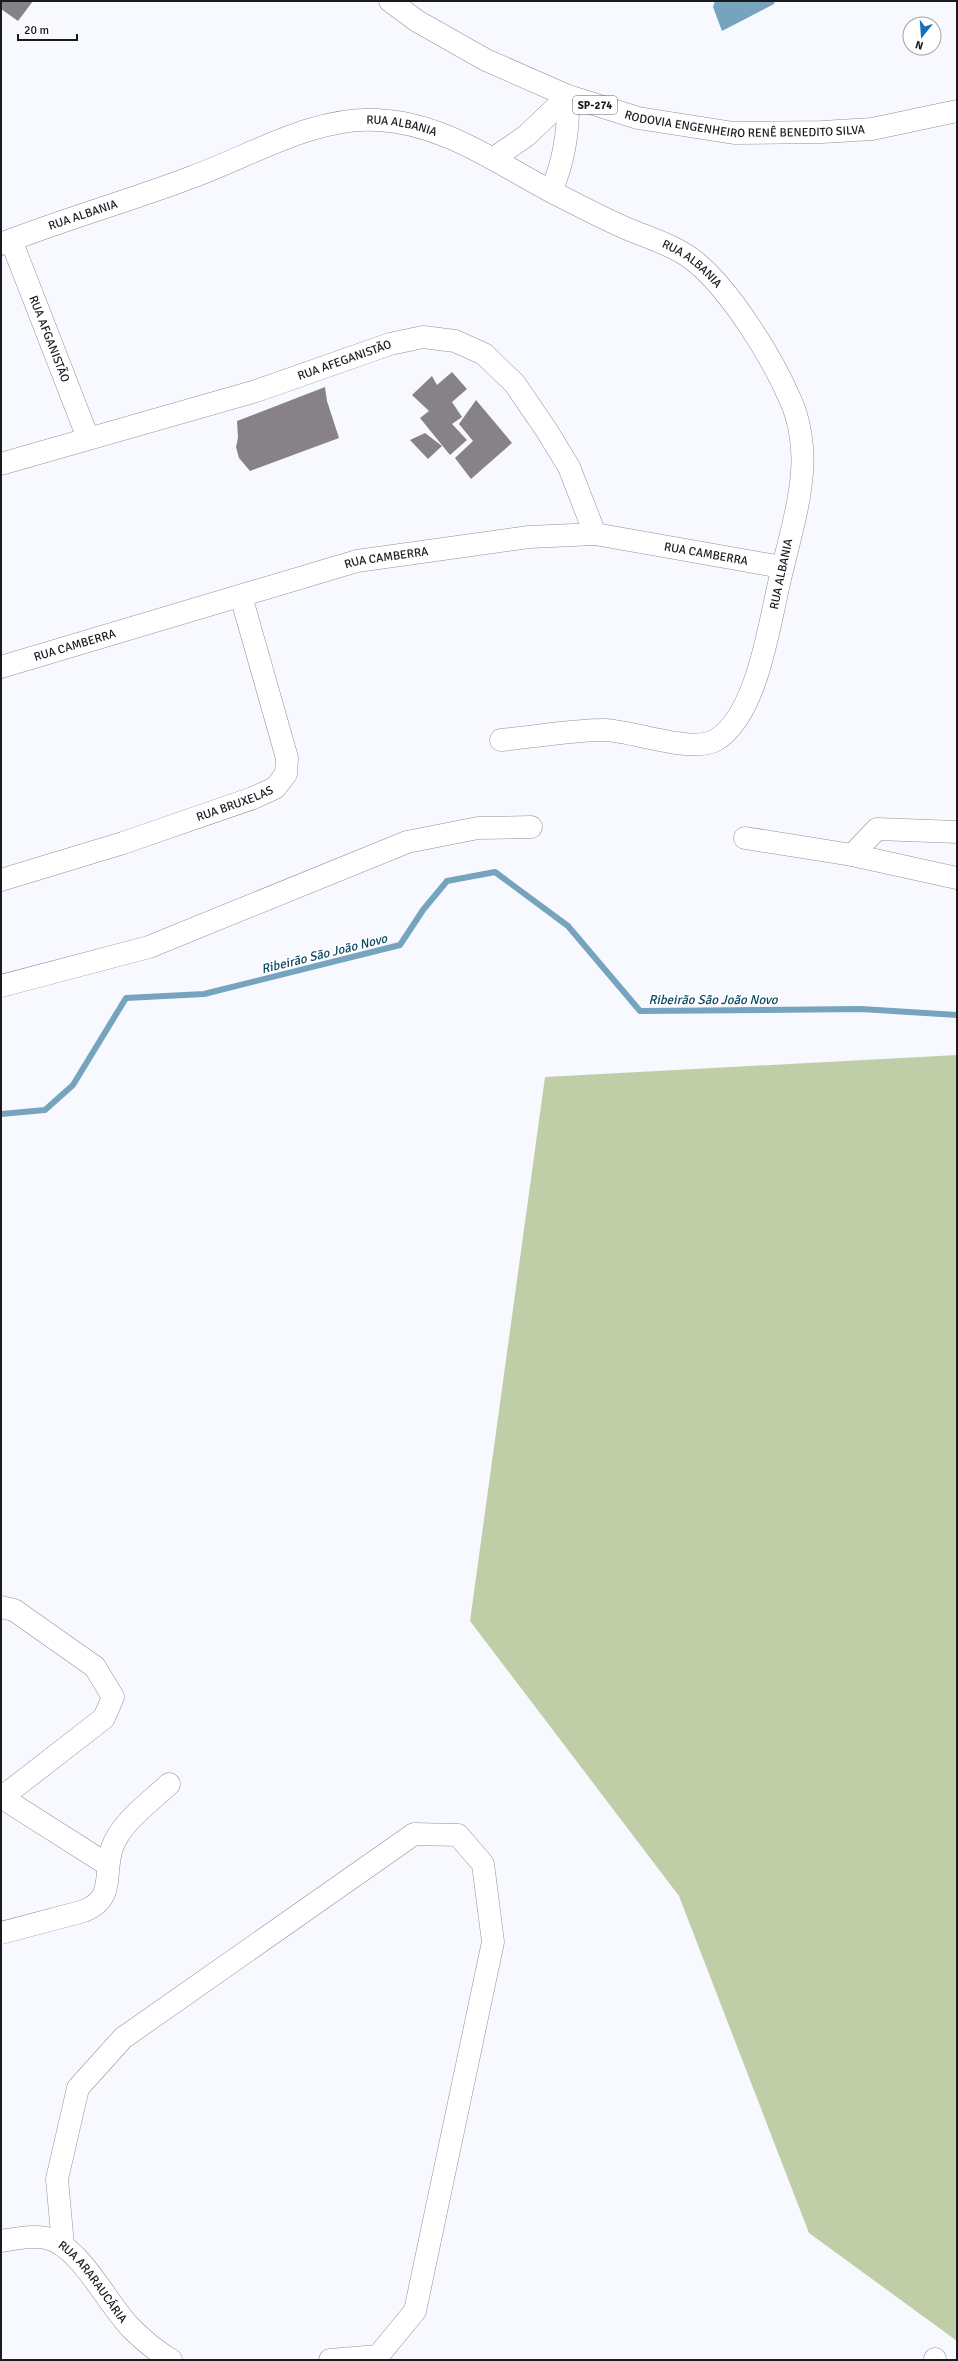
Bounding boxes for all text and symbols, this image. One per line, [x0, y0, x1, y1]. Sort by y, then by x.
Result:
scale bar [18, 16, 77, 42]
north arrow [902, 16, 942, 56]
text: 20 m [24, 23, 49, 38]
text: N [914, 38, 925, 52]
road number: SP-274 [573, 96, 617, 114]
street label: RODOVIA ENGENHEIRO RENÊ BENEDITO SILVA [623, 107, 866, 141]
street label: RUA ALBANIA [366, 113, 440, 140]
street label: RUA ALBANIA [47, 196, 120, 234]
street label: RUA ALBANIA [660, 237, 725, 292]
street label: RUA AFGANISTÃO [25, 293, 73, 385]
street label: RUA AFEGANISTÃO [296, 337, 394, 384]
street label: RUA ALBANIA [767, 537, 796, 611]
street label: RUA CAMBERRA [663, 539, 750, 569]
street label: RUA CAMBERRA [343, 544, 430, 572]
street label: RUA CAMBERRA [32, 626, 118, 665]
street label: RUA BRUXELAS [194, 783, 276, 825]
water label: Ribeirão São João Novo [260, 930, 390, 977]
water label: Ribeirão São João Novo [648, 992, 779, 1008]
street label: RUA ARARAUCÁRIA [55, 2238, 131, 2327]

